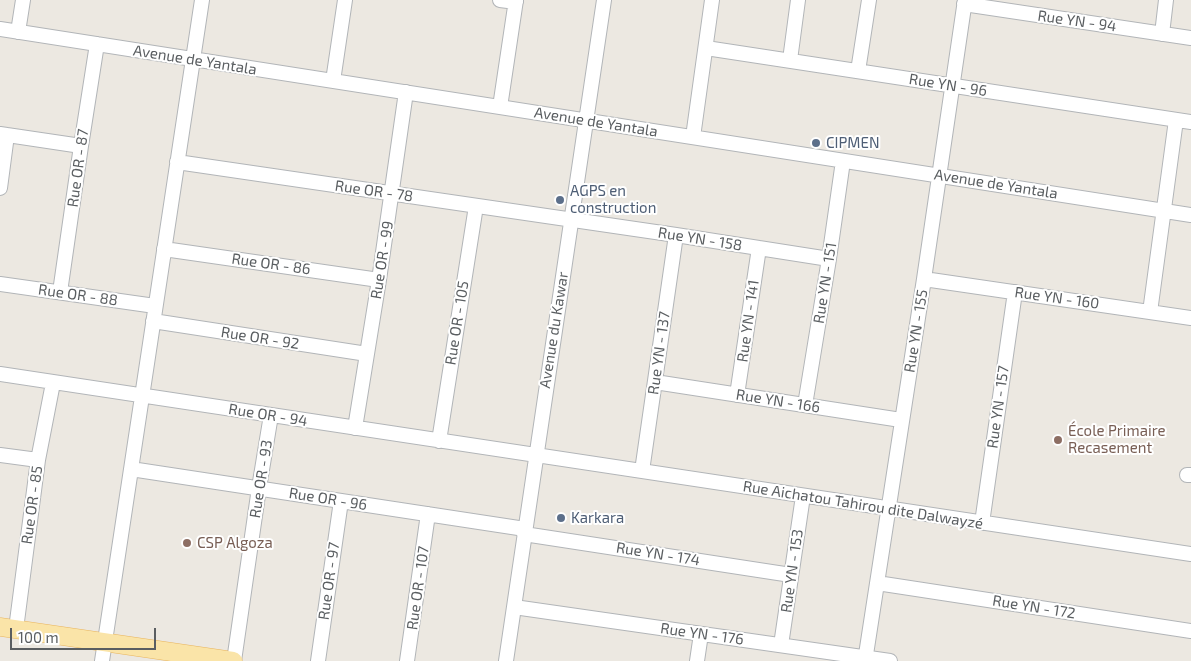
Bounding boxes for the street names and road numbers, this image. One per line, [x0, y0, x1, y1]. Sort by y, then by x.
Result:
street label: Rue YN - 94 [1036, 7, 1118, 35]
street label: Avenue de Yantala [132, 41, 258, 79]
street label: Rue YN - 96 [908, 70, 988, 100]
street label: Avenue de Yantala [533, 103, 659, 141]
street label: Rue OR - 87 [64, 128, 92, 208]
street label: Avenue de Yantala [933, 165, 1059, 203]
street label: Rue OR - 78 [334, 177, 414, 205]
street label: Rue OR - 99 [367, 220, 397, 300]
street label: Rue YN - 158 [657, 223, 743, 255]
street label: Rue YN - 151 [810, 241, 840, 325]
street label: Rue OR - 86 [230, 250, 312, 278]
street label: Avenue du Kawar [536, 270, 572, 390]
street label: Rue YN - 141 [733, 279, 763, 363]
street label: Rue OR - 105 [441, 280, 473, 366]
street label: Rue OR - 88 [37, 281, 119, 309]
street label: Rue YN - 160 [1013, 283, 1101, 313]
street label: Rue YN - 155 [901, 288, 931, 374]
street label: Rue YN - 137 [644, 310, 674, 396]
street label: Rue OR - 92 [220, 323, 300, 353]
street label: Rue YN - 157 [983, 364, 1013, 450]
street label: Rue YN - 166 [735, 385, 821, 417]
street label: Rue OR - 94 [227, 400, 309, 430]
street label: Rue OR - 93 [246, 439, 276, 519]
street label: Rue OR - 85 [18, 465, 46, 545]
street label: Rue Aichatou Tahirou dite Dalwayzé [742, 477, 984, 533]
street label: Rue OR - 96 [288, 484, 368, 514]
street label: Rue YN - 153 [777, 528, 807, 614]
street label: Rue YN - 174 [615, 538, 701, 570]
street label: Rue OR - 97 [315, 541, 343, 621]
street label: Rue OR - 107 [403, 545, 433, 631]
street label: Rue YN - 172 [991, 592, 1077, 622]
street label: Rue YN - 176 [659, 619, 745, 649]

